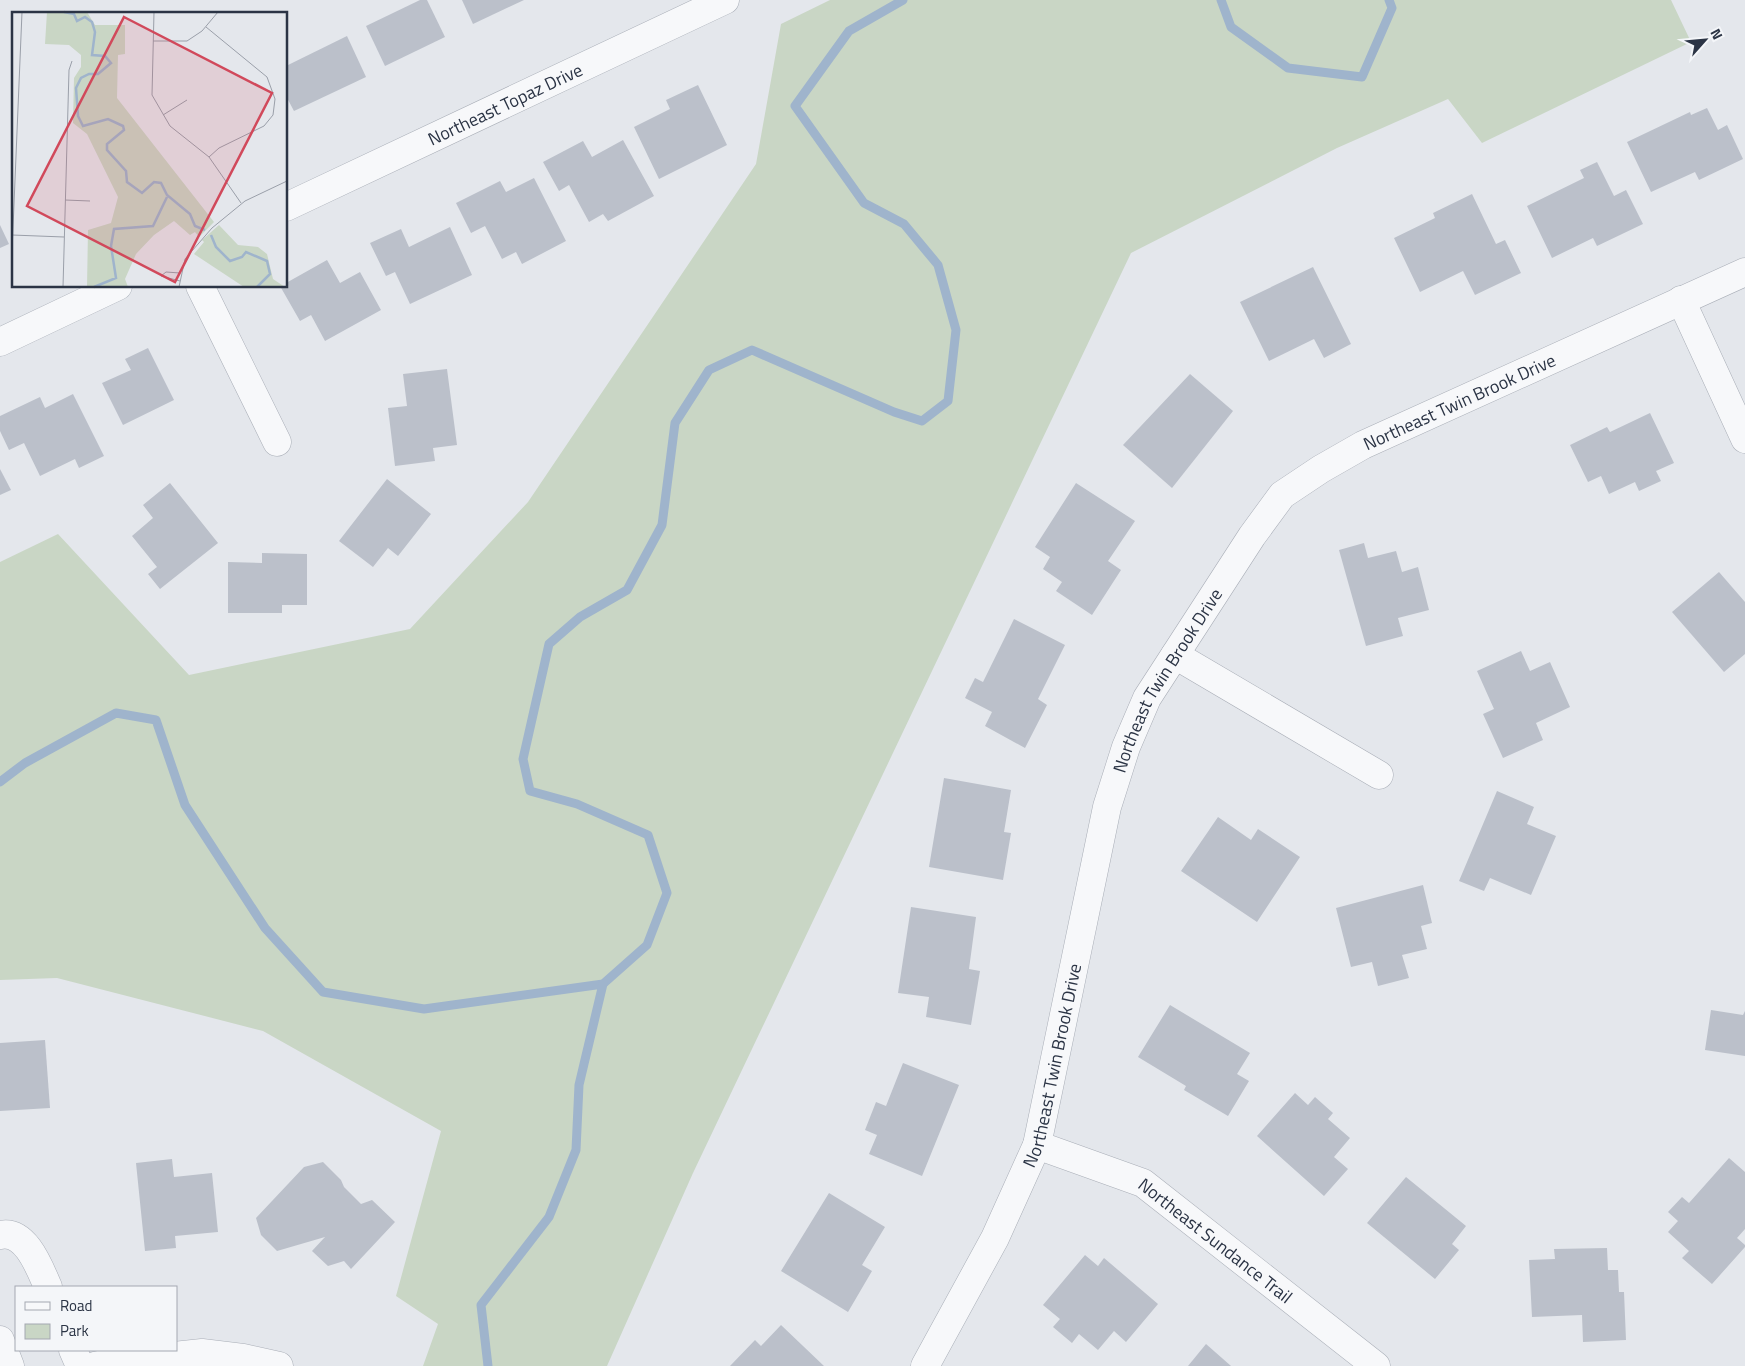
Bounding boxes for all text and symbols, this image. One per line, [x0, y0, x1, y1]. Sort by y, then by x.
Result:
inset map [12, 12, 288, 288]
north arrow [1680, 15, 1730, 65]
text: N [1705, 25, 1729, 43]
street label: Northeast Topaz Drive [423, 56, 587, 152]
street label: Northeast Twin Brook Drive [1359, 346, 1560, 457]
street label: Northeast Twin Brook Drive [1105, 583, 1228, 776]
street label: Northeast Twin Brook Drive [1015, 961, 1088, 1172]
street label: Northeast Sundance Trail [1133, 1171, 1299, 1309]
legend [15, 1286, 178, 1351]
text: Road [60, 1294, 92, 1317]
text: Park [60, 1319, 89, 1342]

